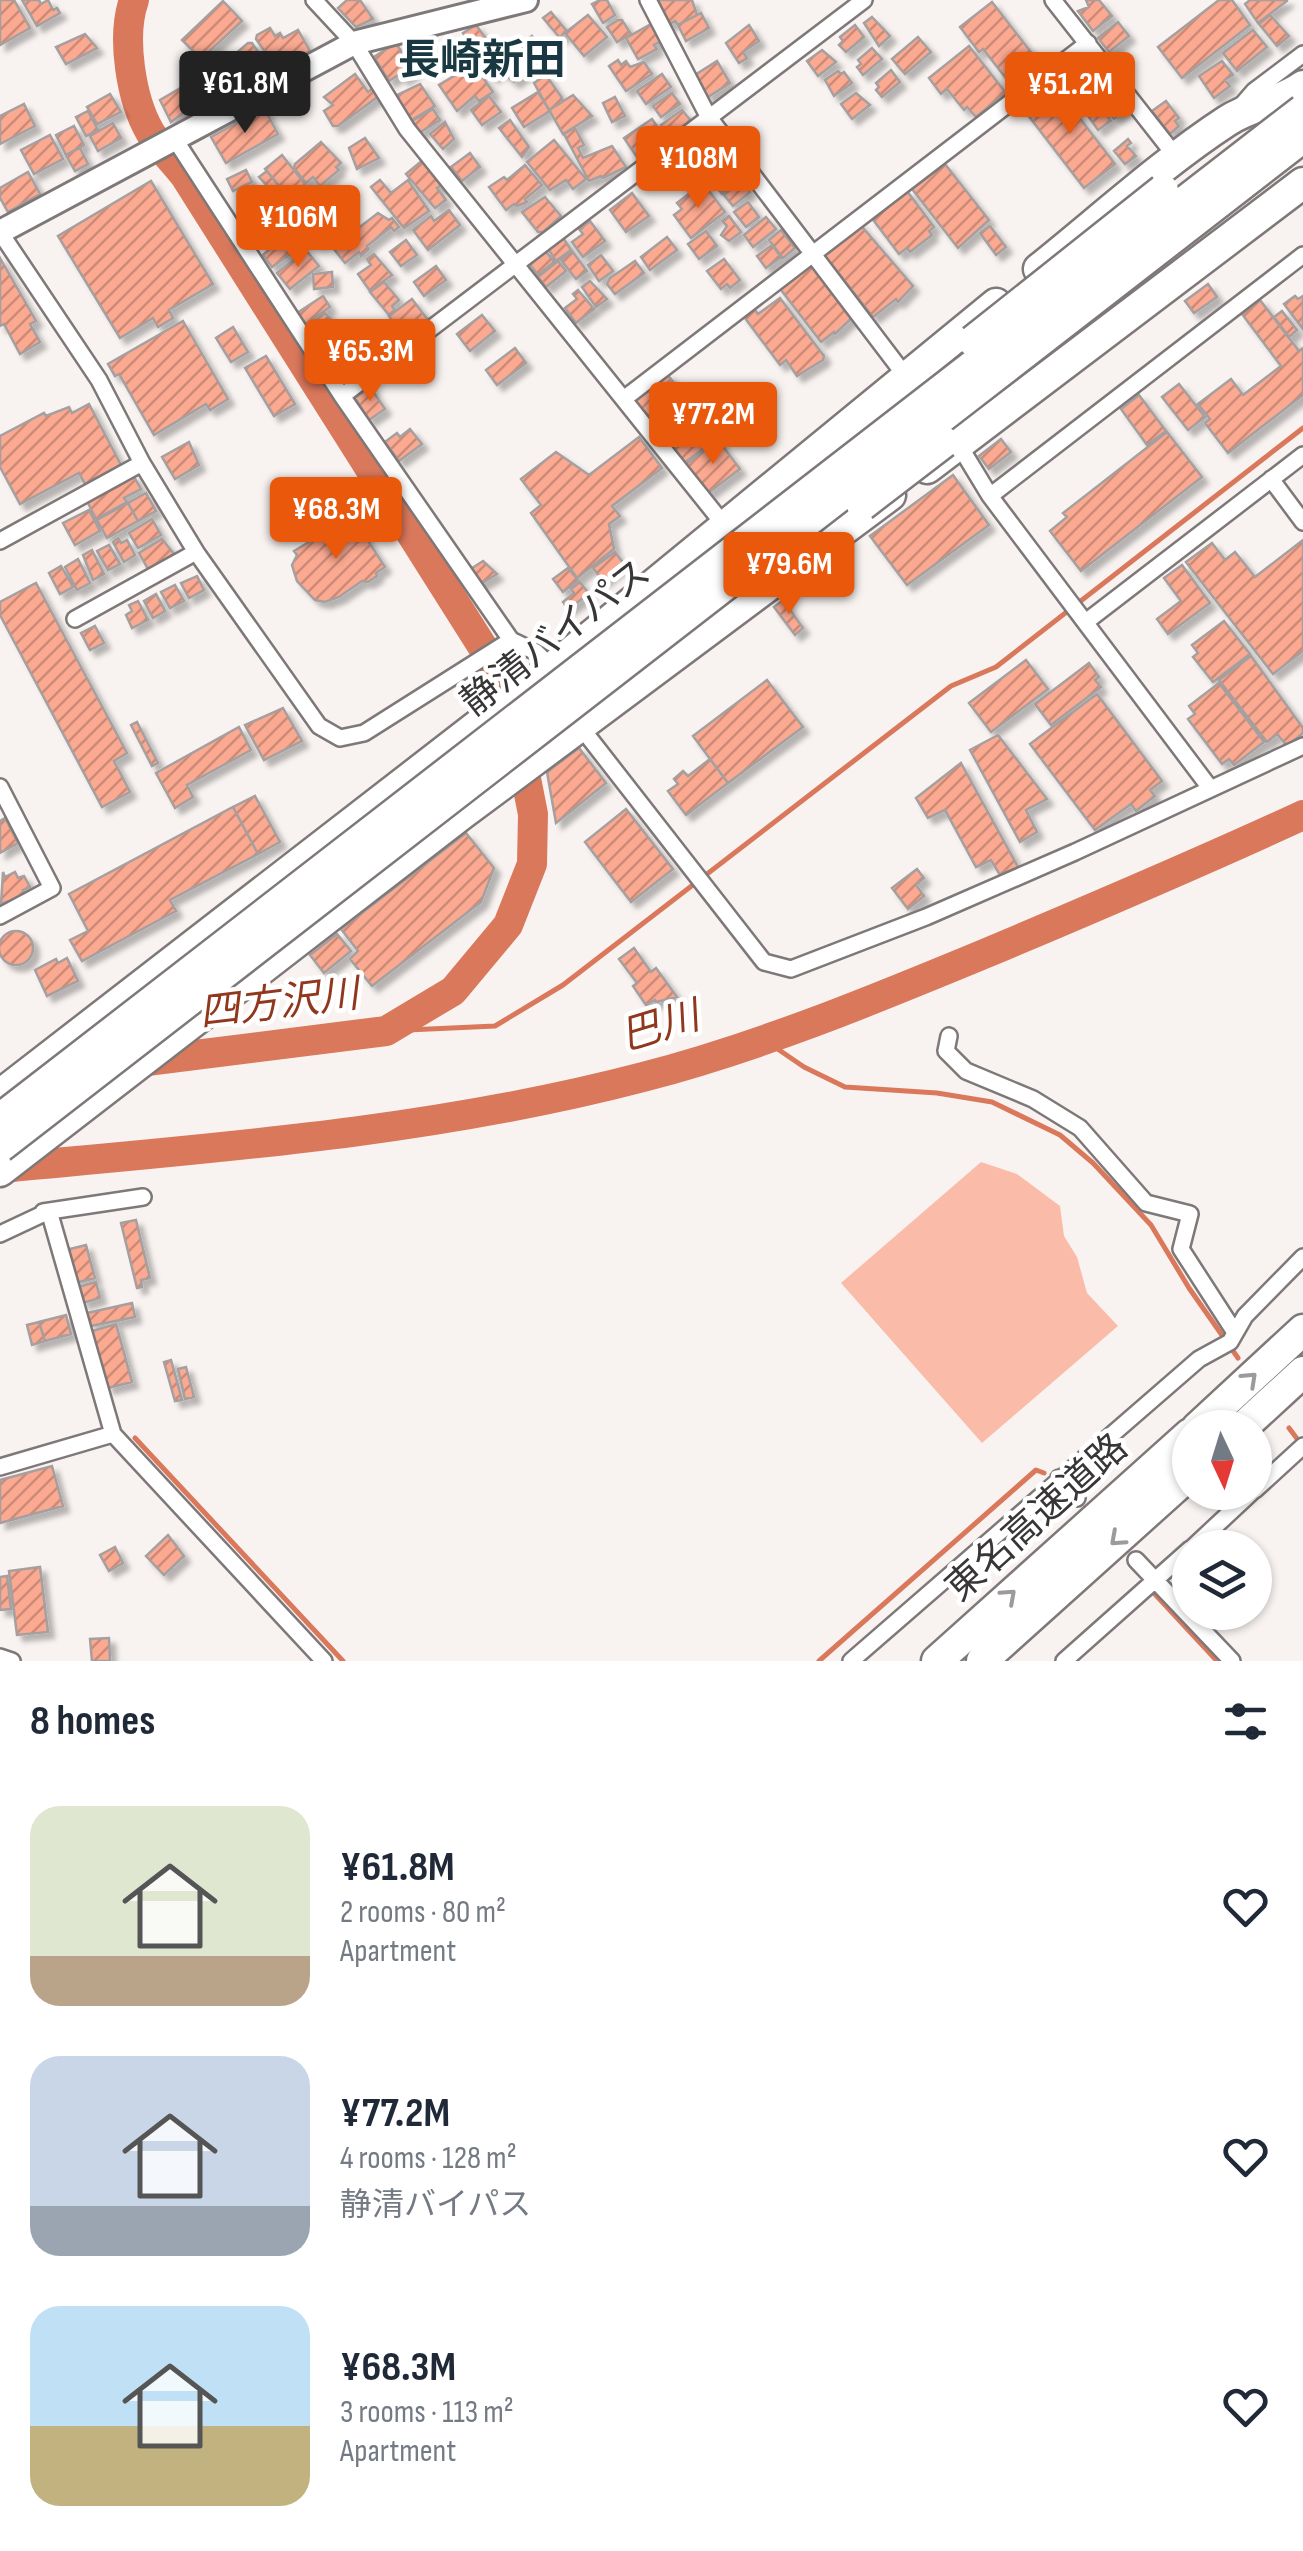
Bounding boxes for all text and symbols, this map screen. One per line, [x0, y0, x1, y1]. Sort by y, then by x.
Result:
district label: 長崎新田 [398, 36, 566, 87]
pin: ¥61.8M [164, 51, 326, 136]
pin: ¥51.2M [989, 52, 1151, 137]
text: ¥61.8M [201, 64, 289, 103]
text: ¥51.2M [1027, 65, 1113, 104]
pin: ¥108M [628, 126, 768, 211]
text: ¥108M [658, 139, 738, 178]
pin: ¥106M [228, 185, 368, 270]
text: ¥106M [258, 198, 338, 237]
pin: ¥65.3M [289, 319, 451, 404]
text: ¥65.3M [326, 332, 414, 371]
pin: ¥77.2M [632, 382, 794, 467]
text: ¥77.2M [671, 395, 755, 434]
pin: ¥68.3M [255, 477, 417, 562]
text: ¥68.3M [292, 490, 380, 529]
pin: ¥79.6M [708, 532, 870, 617]
text: ¥79.6M [745, 545, 833, 584]
street label: 静清バイパス [453, 550, 659, 726]
water label: 四方沢川 [197, 970, 365, 1038]
water label: 巴川 [615, 991, 709, 1062]
one-way arrow [1239, 1373, 1257, 1391]
north arrow [1172, 1410, 1272, 1510]
map controls [1172, 1410, 1272, 1630]
street label: 東名高速道路 [937, 1425, 1137, 1611]
one-way arrow [1110, 1527, 1129, 1545]
button: layers [1172, 1530, 1272, 1630]
one-way arrow [997, 1590, 1016, 1608]
icon: filters [1218, 1694, 1273, 1749]
text: 8 homes [30, 1696, 155, 1747]
text: ¥61.8M [340, 1842, 455, 1893]
icon: home [110, 1846, 230, 1966]
icon: heart [1218, 1879, 1273, 1934]
text: 2 rooms · 80 m² [340, 1893, 506, 1932]
text: Apartment [340, 1932, 456, 1971]
text: ¥77.2M [340, 2088, 450, 2139]
icon: home [110, 2096, 230, 2216]
icon: heart [1218, 2129, 1273, 2184]
text: 4 rooms · 128 m² [340, 2139, 517, 2178]
text: 静清バイパス [340, 2186, 531, 2225]
text: ¥68.3M [340, 2342, 456, 2393]
icon: home [110, 2346, 230, 2466]
icon: heart [1218, 2379, 1273, 2434]
text: 3 rooms · 113 m² [340, 2393, 514, 2432]
text: Apartment [340, 2432, 456, 2471]

